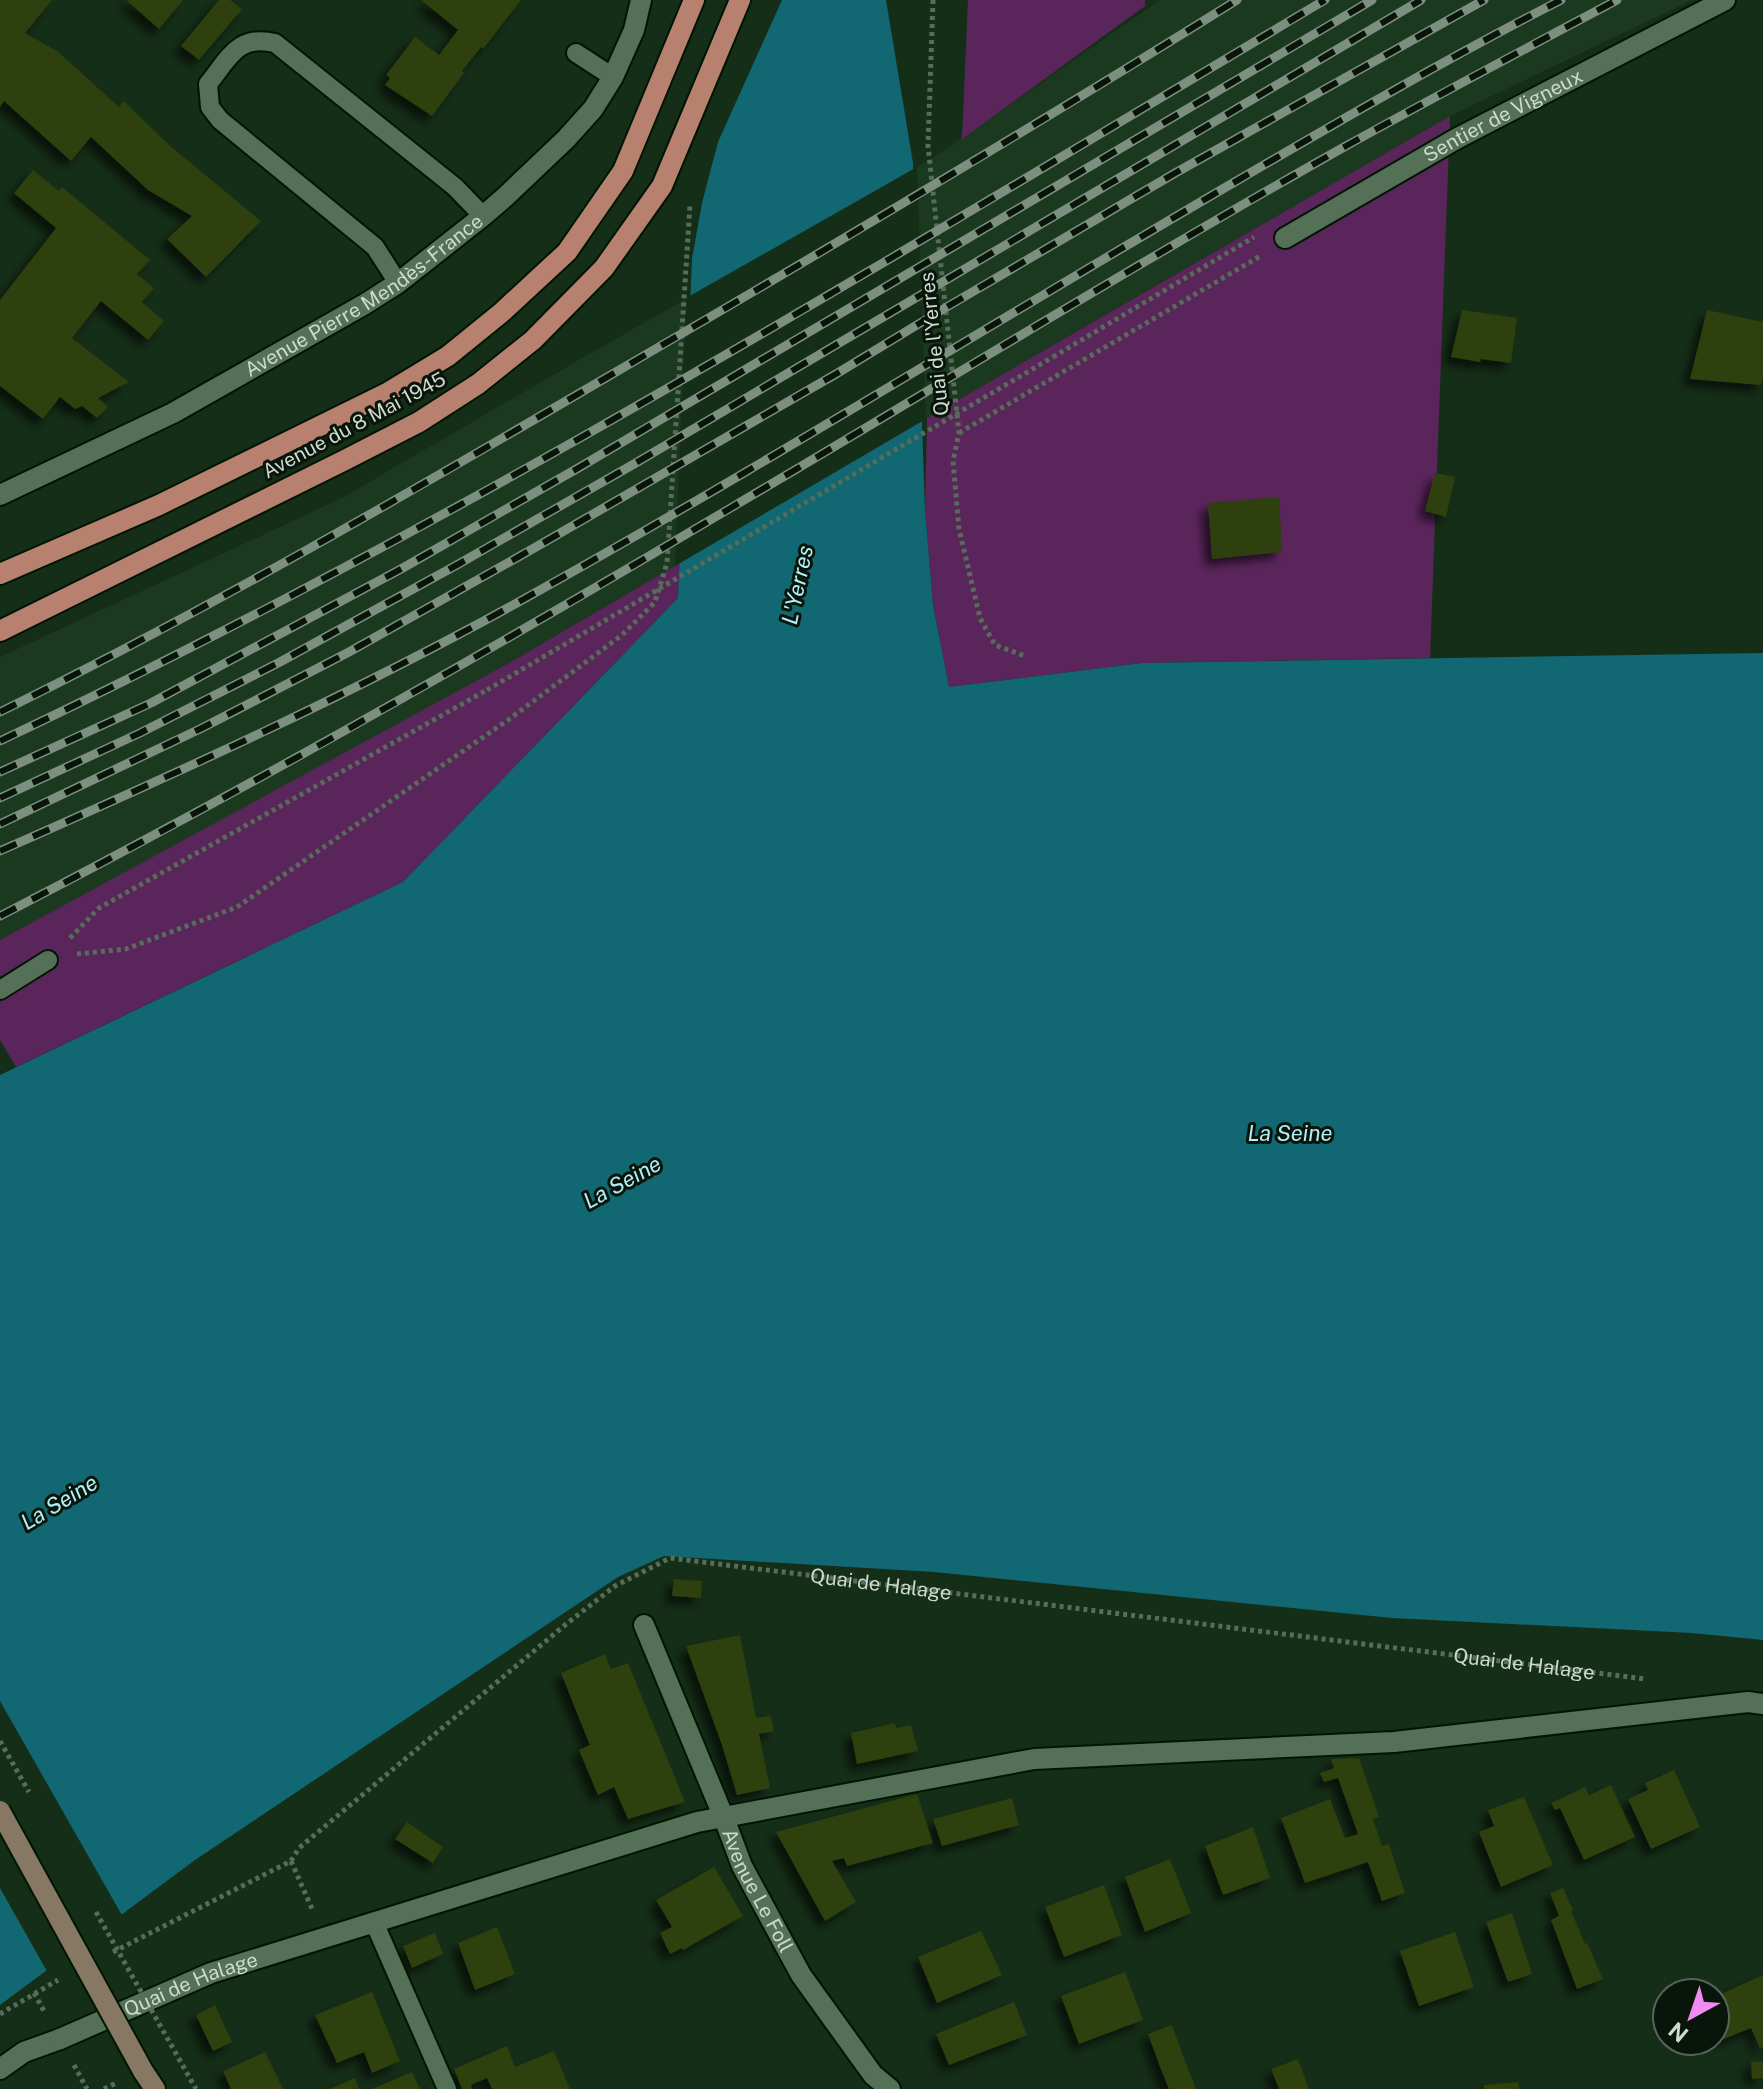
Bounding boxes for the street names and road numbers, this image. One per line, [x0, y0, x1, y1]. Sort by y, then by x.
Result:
street label: Sentier de Vigneux [1419, 64, 1586, 167]
street label: Avenue Pierre Mendès-France [240, 209, 488, 382]
street label: Quai de l'Yerres [915, 271, 953, 417]
street label: Avenue du 8 Mai 1945 [258, 367, 450, 483]
street label: Quai de Halage [809, 1564, 953, 1605]
street label: Quai de Halage [1452, 1643, 1596, 1685]
street label: Avenue Le Foll [717, 1825, 798, 1957]
street label: Quai de Halage [120, 1947, 261, 2022]

